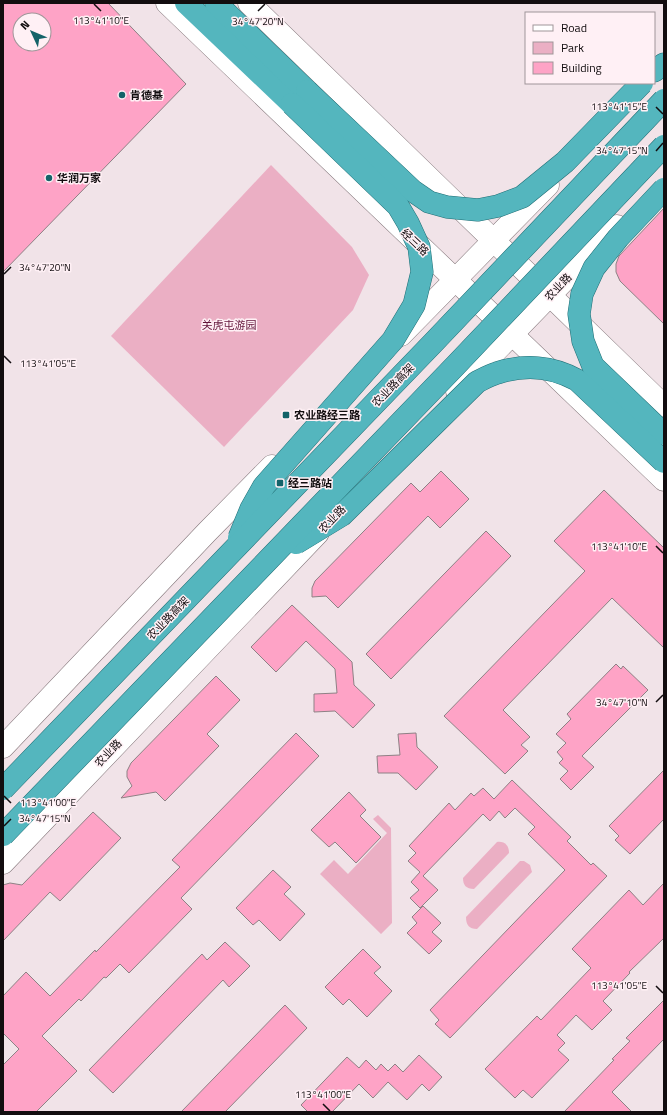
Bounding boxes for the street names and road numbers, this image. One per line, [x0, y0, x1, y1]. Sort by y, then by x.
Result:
street label: 经三路 [398, 225, 432, 259]
street label: 农业路 [541, 270, 575, 304]
street label: 农业路高架 [368, 360, 418, 410]
street label: 农业路 [315, 502, 349, 536]
street label: 农业路高架 [143, 593, 193, 643]
street label: 农业路 [91, 736, 125, 770]

